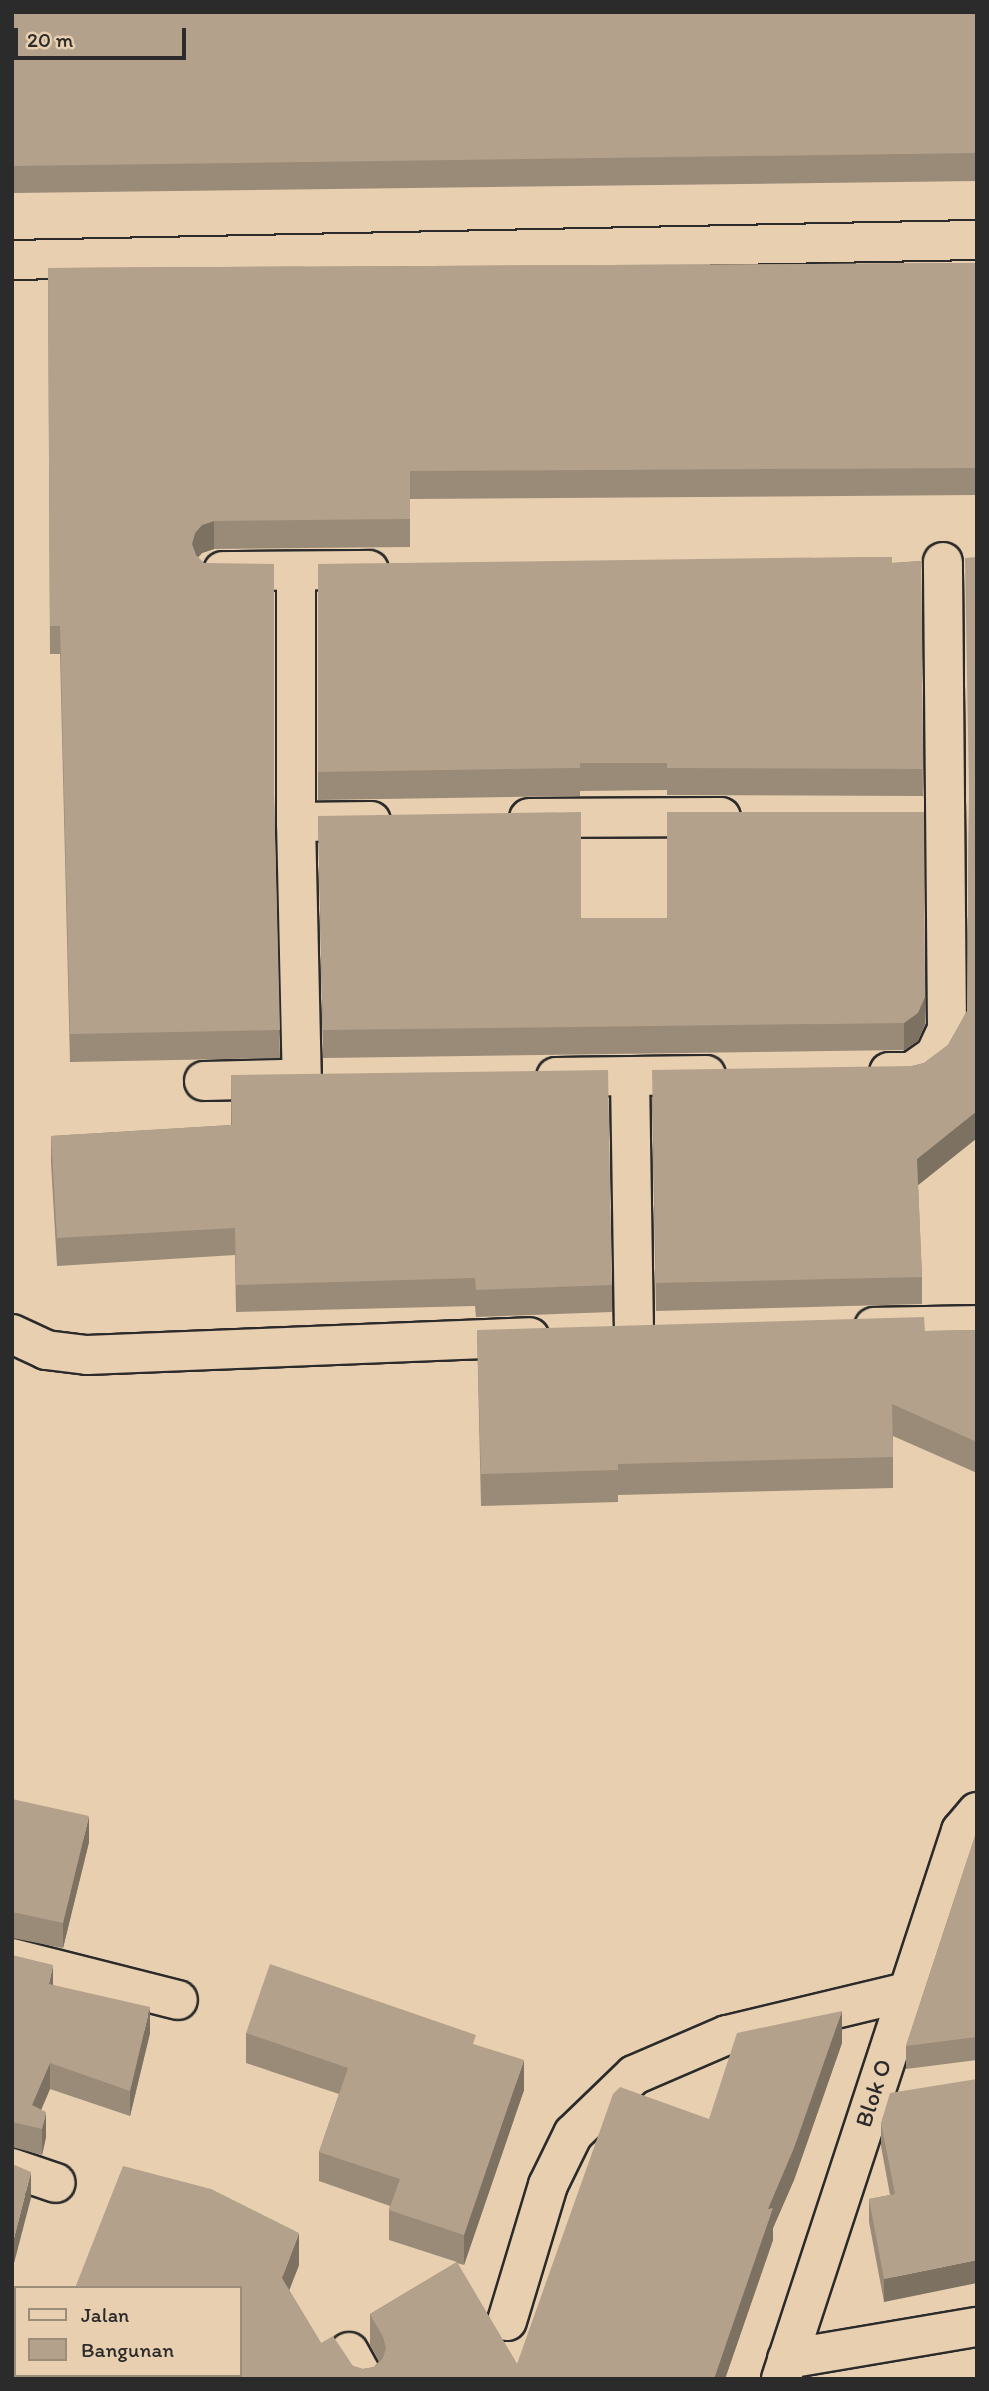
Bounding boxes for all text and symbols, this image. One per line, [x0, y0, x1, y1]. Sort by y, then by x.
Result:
scale bar [18, 14, 189, 58]
text: 20 m [27, 27, 73, 52]
street label: Blok O [849, 2055, 897, 2131]
legend [14, 2286, 242, 2377]
text: Jalan [81, 2302, 129, 2327]
text: Bangunan [81, 2337, 174, 2362]

